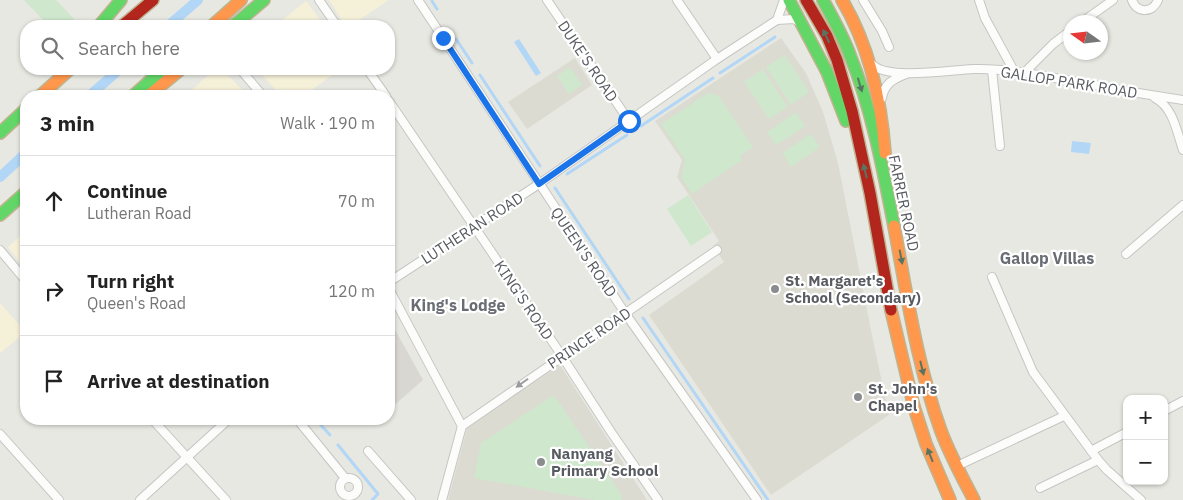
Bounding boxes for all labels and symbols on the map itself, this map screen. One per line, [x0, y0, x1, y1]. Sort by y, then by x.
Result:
north arrow [1063, 15, 1108, 60]
street label: DUKE'S ROAD [554, 17, 622, 105]
route end [432, 27, 455, 50]
one-way arrow [822, 29, 831, 44]
street label: GALLOP PARK ROAD [999, 62, 1139, 102]
one-way arrow [857, 77, 865, 92]
route start [618, 110, 641, 133]
street label: FARRER ROAD [885, 153, 923, 253]
one-way arrow [861, 164, 869, 179]
street label: LUTHERAN ROAD [417, 188, 527, 268]
street label: QUEEN'S ROAD [547, 203, 621, 301]
district label: Gallop Villas [1000, 248, 1094, 268]
one-way arrow [897, 249, 905, 265]
street label: KING'S ROAD [490, 257, 558, 343]
place label: St. Margaret's School (Secondary) [785, 271, 921, 307]
marker: St. Margaret's School (Secondary) [769, 283, 781, 295]
district label: King's Lodge [410, 295, 506, 315]
street label: PRINCE ROAD [544, 303, 634, 373]
one-way arrow [919, 361, 927, 376]
one-way arrow [515, 378, 529, 388]
place label: St. John's Chapel [868, 379, 938, 415]
marker: St. John's Chapel [852, 391, 864, 403]
place label: Nanyang Primary School [551, 444, 659, 480]
one-way arrow [926, 448, 934, 462]
marker: Nanyang Primary School [535, 456, 547, 468]

